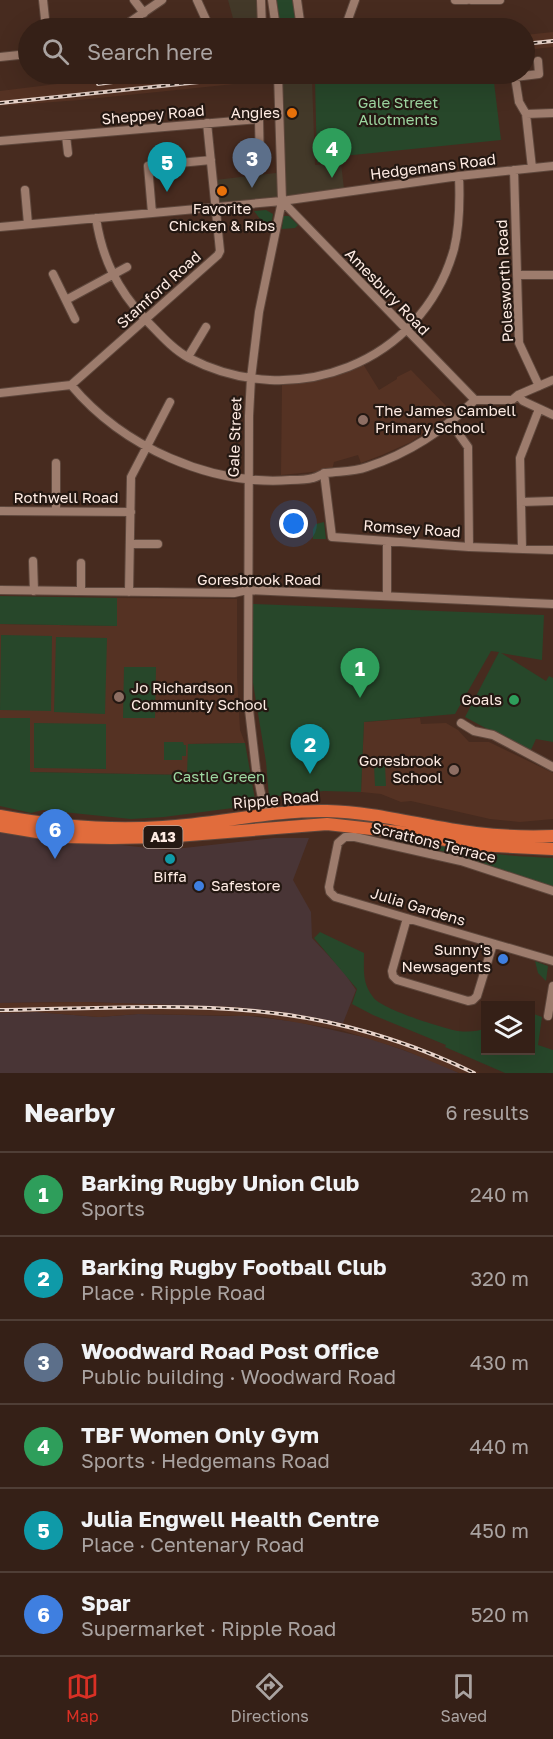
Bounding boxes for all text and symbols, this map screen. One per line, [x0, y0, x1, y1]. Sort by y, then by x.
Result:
search box [18, 18, 535, 84]
icon: search [39, 35, 72, 68]
text: Search here [87, 38, 213, 65]
park label: Gale Street Allotments [358, 93, 438, 128]
street label: Sheppey Road [101, 101, 205, 127]
place label: Angies [231, 103, 280, 121]
marker: Angies [285, 106, 299, 120]
pin: 4 [312, 128, 352, 178]
pin: 3 [232, 138, 272, 188]
pin: 5 [148, 142, 186, 192]
street label: Hedgemans Road [369, 149, 497, 183]
marker: Favorite Chicken & Ribs [215, 184, 229, 198]
place label: Favorite Chicken & Ribs [169, 199, 275, 234]
street label: Polesworth Road [492, 219, 516, 343]
street label: Amesbury Road [342, 244, 434, 338]
street label: Stamford Road [113, 247, 204, 332]
street label: Gale Street [224, 396, 244, 478]
place label: The James Cambell Primary School [375, 401, 516, 436]
marker: The James Cambell Primary School [356, 413, 370, 427]
street label: Rothwell Road [14, 488, 118, 506]
your location [279, 509, 308, 538]
street label: Romsey Road [363, 516, 461, 540]
street label: Goresbrook Road [197, 570, 321, 588]
pin: 1 [340, 648, 380, 698]
place label: Jo Richardson Community School [131, 678, 268, 713]
marker: Jo Richardson Community School [112, 690, 126, 704]
place label: Goals [461, 690, 502, 708]
marker: Goals [507, 693, 521, 707]
pin: 2 [290, 724, 330, 774]
place label: Goresbrook School [359, 751, 443, 786]
marker: Goresbrook School [447, 763, 461, 777]
park label: Castle Green [173, 767, 265, 785]
street label: Ripple Road [232, 786, 320, 812]
pin: 6 [36, 810, 74, 859]
street label: Scrattons Terrace [370, 818, 498, 866]
road number: A13 [144, 826, 182, 848]
marker: Biffa [163, 852, 177, 866]
place label: Biffa [153, 867, 187, 885]
place label: Safestore [211, 876, 281, 894]
marker: Safestore [192, 879, 206, 893]
street label: Julia Gardens [369, 883, 468, 929]
place label: Sunny's Newsagents [402, 940, 491, 975]
marker: Sunny's Newsagents [496, 952, 510, 966]
map controls [481, 1001, 535, 1055]
button: layers [481, 1001, 535, 1055]
text: Nearby [24, 1097, 115, 1128]
text: 6 results [445, 1100, 529, 1124]
text: Barking Rugby Union Club [81, 1169, 359, 1196]
text: 1 [38, 1182, 49, 1206]
text: 240 m [470, 1182, 529, 1206]
text: Sports [81, 1196, 145, 1220]
text: Barking Rugby Football Club [81, 1253, 386, 1280]
text: 2 [37, 1266, 50, 1290]
text: 320 m [471, 1266, 529, 1290]
text: Place · Ripple Road [81, 1280, 266, 1304]
text: Woodward Road Post Office [81, 1337, 379, 1364]
text: 3 [37, 1350, 50, 1374]
text: 430 m [470, 1350, 529, 1374]
text: Public building · Woodward Road [81, 1364, 396, 1388]
text: TBF Women Only Gym [81, 1421, 319, 1448]
text: 4 [37, 1434, 50, 1458]
text: 440 m [470, 1434, 529, 1458]
text: Sports · Hedgemans Road [81, 1448, 330, 1472]
text: Julia Engwell Health Centre [81, 1505, 379, 1532]
text: 5 [37, 1518, 50, 1542]
text: 450 m [470, 1518, 529, 1542]
text: Place · Centenary Road [81, 1532, 304, 1556]
text: Spar [81, 1589, 131, 1616]
text: 6 [37, 1602, 50, 1626]
text: 520 m [471, 1602, 529, 1626]
text: Supermarket · Ripple Road [81, 1616, 336, 1640]
tab: Map [66, 1670, 99, 1726]
tab: Directions [231, 1670, 309, 1726]
tab: Saved [440, 1670, 487, 1726]

